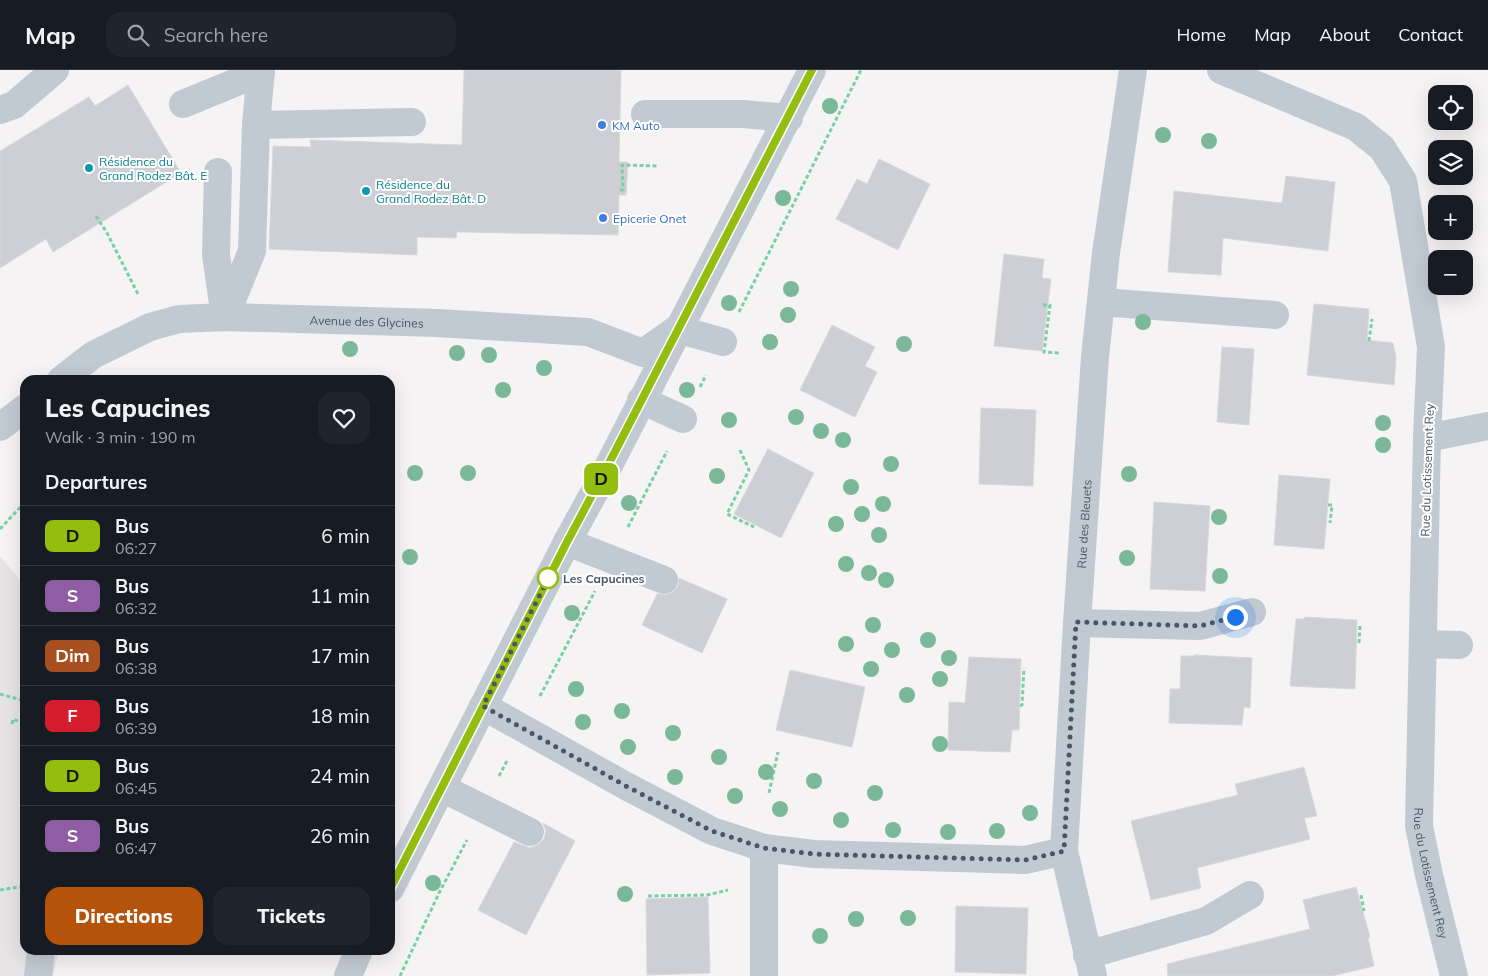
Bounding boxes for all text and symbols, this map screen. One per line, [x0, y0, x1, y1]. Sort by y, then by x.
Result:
search box [106, 12, 456, 57]
text: Map [25, 20, 76, 50]
icon: search [124, 21, 152, 49]
text: Search here [164, 23, 268, 47]
text: Home [1176, 23, 1226, 46]
text: Map [1254, 23, 1291, 46]
text: About [1319, 23, 1370, 46]
text: Contact [1398, 23, 1463, 46]
map controls [1428, 85, 1473, 295]
button: locate [1428, 85, 1473, 130]
place label: KM Auto [612, 118, 660, 133]
marker: KM Auto [596, 119, 608, 131]
button: layers [1428, 140, 1473, 185]
place label: Résidence du Grand Rodez Bât. E [99, 154, 207, 183]
marker: Résidence du Grand Rodez Bât. E [83, 162, 95, 174]
place label: Résidence du Grand Rodez Bât. D [376, 177, 486, 206]
marker: Résidence du Grand Rodez Bât. D [360, 185, 372, 197]
button: + [1428, 195, 1473, 240]
place label: Epicerie Onet [613, 211, 686, 226]
marker: Epicerie Onet [597, 212, 609, 224]
button: − [1428, 250, 1473, 295]
street label: Avenue des Glycines [309, 312, 424, 330]
button: heart [318, 392, 370, 444]
text: Les Capucines [45, 393, 210, 423]
street label: Rue du Lotissement Rey [1417, 402, 1437, 537]
text: Walk · 3 min · 190 m [45, 427, 196, 447]
line badge: D [585, 463, 617, 495]
text: D [594, 467, 608, 490]
text: Departures [45, 470, 147, 494]
street label: Rue des Bleuets [1073, 479, 1094, 569]
text: Bus [115, 514, 149, 538]
text: D [66, 524, 79, 547]
text: 6 min [321, 524, 370, 548]
text: 06:27 [115, 538, 157, 558]
marker: Les Capucines [537, 567, 559, 589]
place label: Les Capucines [563, 571, 645, 586]
text: Bus [115, 574, 149, 598]
text: S [67, 584, 78, 607]
text: 11 min [310, 584, 370, 608]
text: 06:32 [115, 598, 157, 618]
your location [1223, 605, 1248, 630]
text: Bus [115, 634, 149, 658]
text: Dim [55, 644, 90, 667]
text: 17 min [310, 644, 370, 668]
text: 06:38 [115, 658, 157, 678]
text: Bus [115, 694, 149, 718]
text: F [67, 704, 78, 727]
text: 18 min [310, 704, 370, 728]
text: 06:39 [115, 718, 157, 738]
text: Bus [115, 754, 149, 778]
text: D [66, 764, 79, 787]
text: 24 min [310, 764, 370, 788]
text: 06:45 [115, 778, 157, 798]
street label: Rue du Lotissement Rey [1411, 808, 1452, 941]
text: Bus [115, 814, 149, 838]
text: S [67, 824, 78, 847]
text: 26 min [310, 824, 370, 848]
text: 06:47 [115, 838, 157, 858]
button: Directions [45, 887, 203, 945]
button: Tickets [213, 887, 370, 945]

